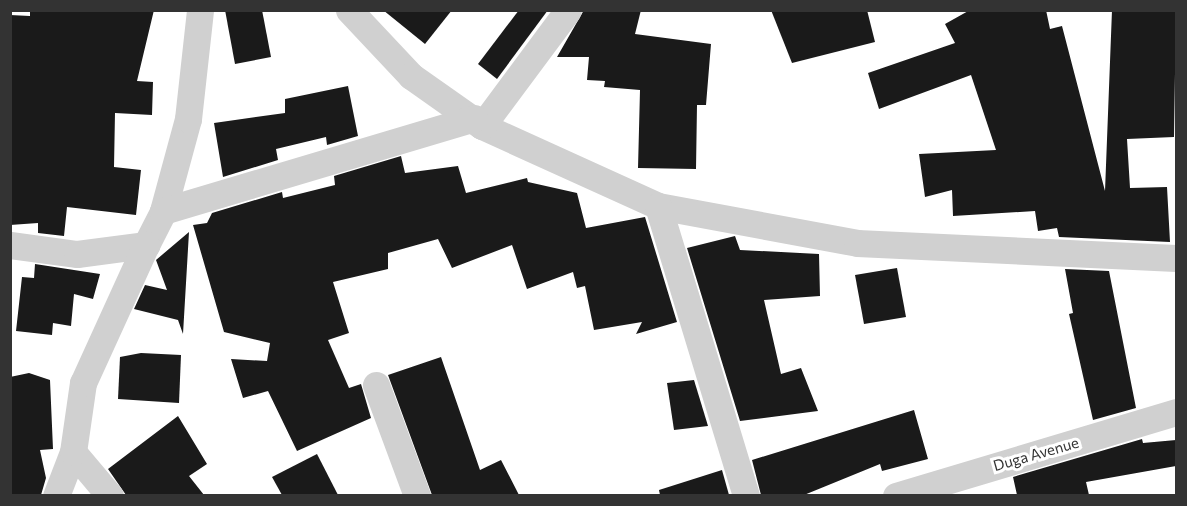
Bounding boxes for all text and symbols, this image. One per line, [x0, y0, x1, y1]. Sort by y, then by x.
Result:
street label: Duga Avenue [991, 433, 1081, 475]

